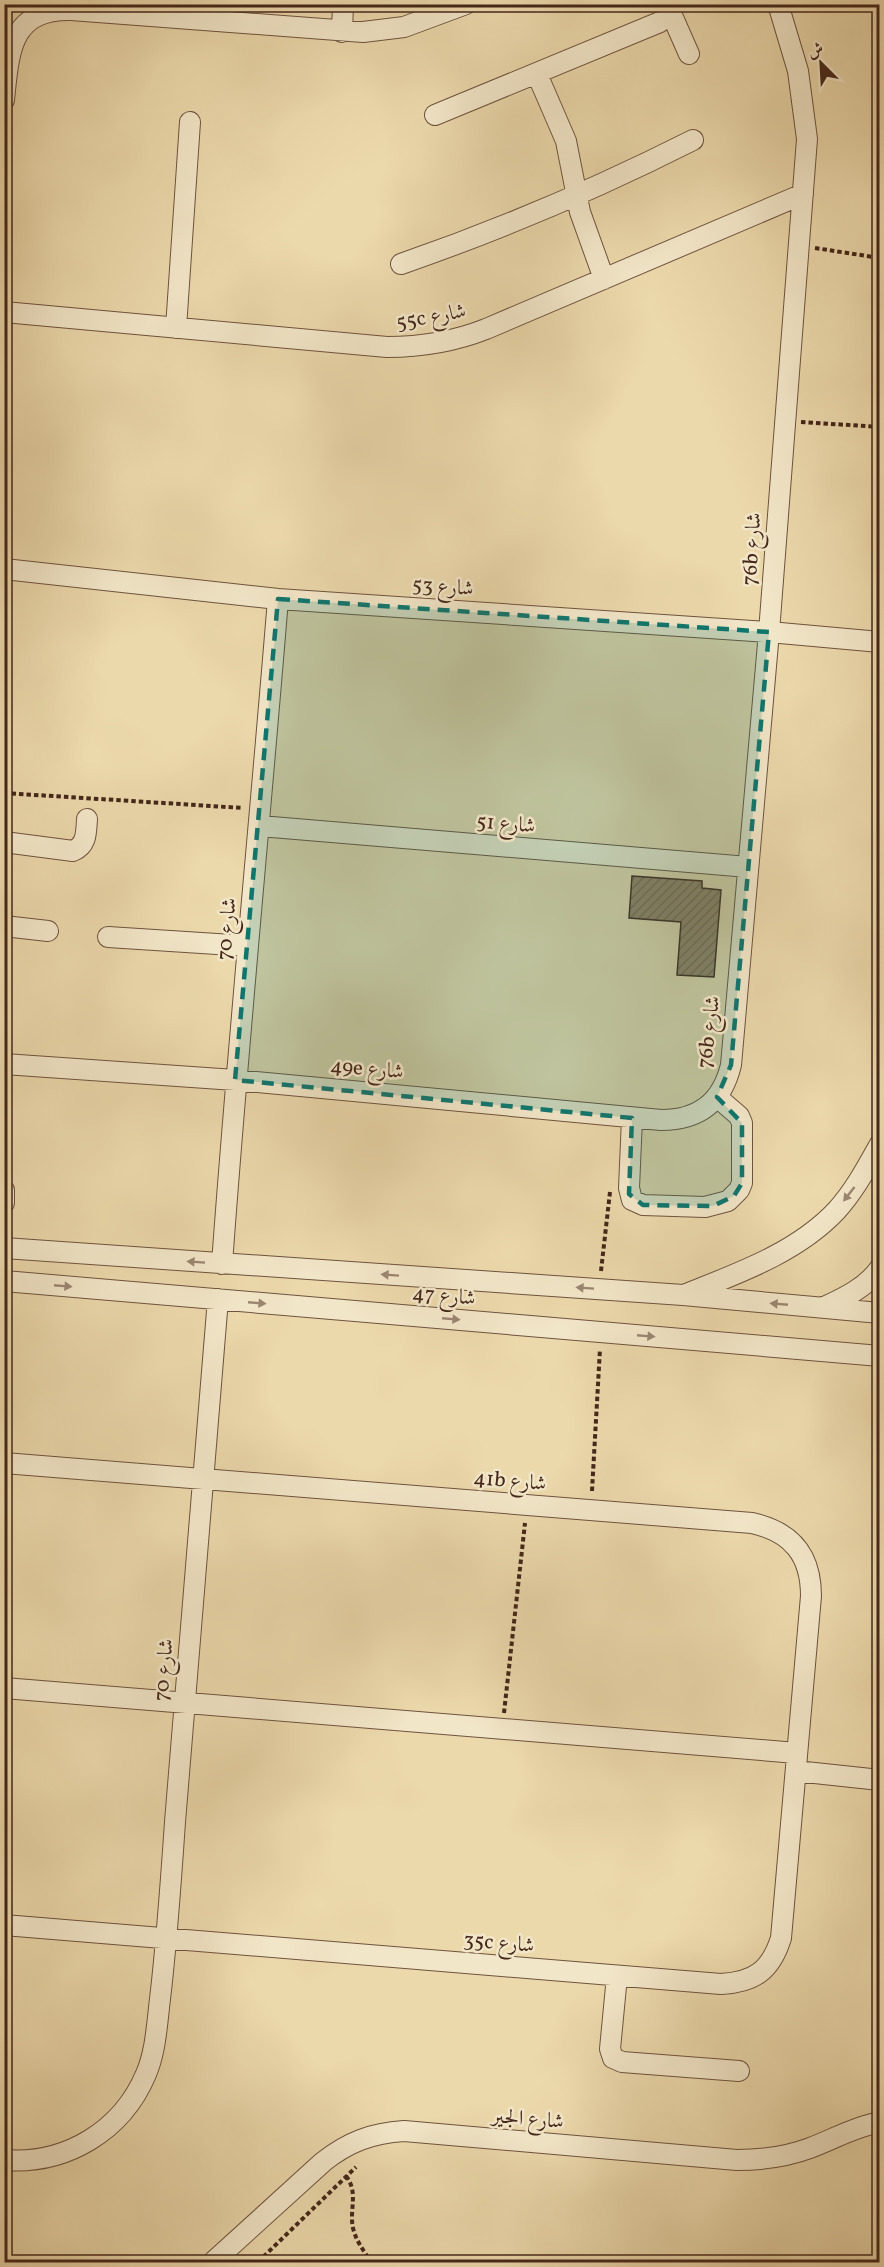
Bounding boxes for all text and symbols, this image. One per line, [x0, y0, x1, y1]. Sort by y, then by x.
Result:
north arrow [791, 33, 851, 93]
text: ش [804, 38, 827, 64]
street label: 55c شارع [394, 297, 469, 340]
street label: 76b شارع [735, 512, 772, 587]
street label: شارع 53 [411, 571, 475, 606]
street label: شارع 51 [475, 807, 536, 843]
street label: شارع 70 [210, 897, 247, 962]
street label: 76b شارع [691, 994, 730, 1070]
street label: 49e شارع [329, 1052, 405, 1089]
one-way arrow [844, 1187, 856, 1202]
one-way arrow [186, 1257, 205, 1266]
one-way arrow [381, 1270, 400, 1280]
street label: شارع 47 [411, 1279, 477, 1316]
one-way arrow [53, 1281, 72, 1291]
one-way arrow [575, 1284, 594, 1293]
one-way arrow [248, 1298, 267, 1308]
one-way arrow [770, 1299, 789, 1309]
one-way arrow [442, 1314, 461, 1324]
one-way arrow [636, 1331, 655, 1341]
street label: 41b شارع [472, 1464, 547, 1501]
street label: شارع 70 [147, 1638, 184, 1703]
street label: 35c شارع [462, 1926, 535, 1963]
street label: شارع الجير [489, 2102, 565, 2139]

